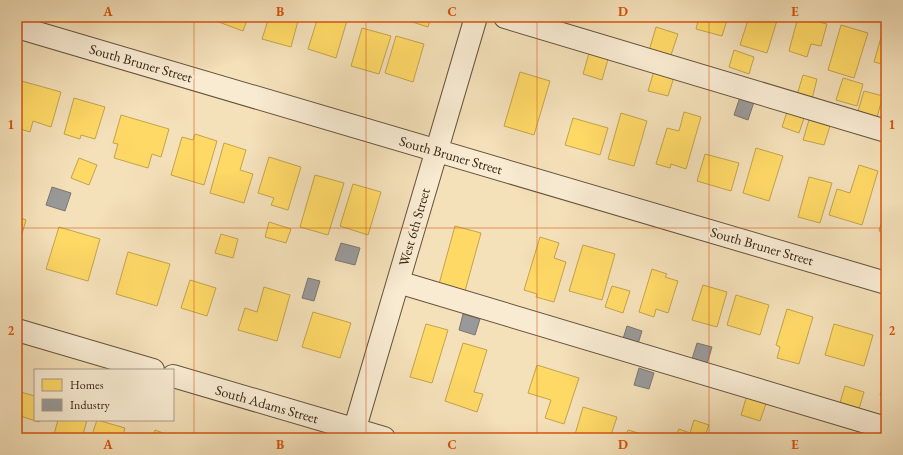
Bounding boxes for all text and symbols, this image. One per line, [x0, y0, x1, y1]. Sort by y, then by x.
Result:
text: A [102, 3, 113, 20]
text: B [276, 3, 284, 20]
text: C [447, 3, 457, 20]
text: D [618, 3, 628, 20]
text: E [791, 3, 799, 20]
street label: South Bruner Street [87, 40, 195, 87]
text: 1 [8, 116, 15, 133]
text: 1 [889, 116, 896, 133]
street label: South Bruner Street [397, 132, 505, 179]
street label: West 6th Street [394, 185, 434, 268]
street label: South Bruner Street [708, 223, 816, 270]
text: 2 [8, 322, 15, 339]
text: 2 [889, 322, 896, 339]
legend [34, 369, 174, 421]
text: Homes [70, 377, 104, 393]
street label: South Adams Street [213, 381, 321, 428]
text: Industry [70, 397, 110, 413]
text: A [102, 436, 113, 453]
text: B [276, 436, 284, 453]
text: C [447, 436, 457, 453]
text: D [618, 436, 628, 453]
text: E [791, 436, 799, 453]

